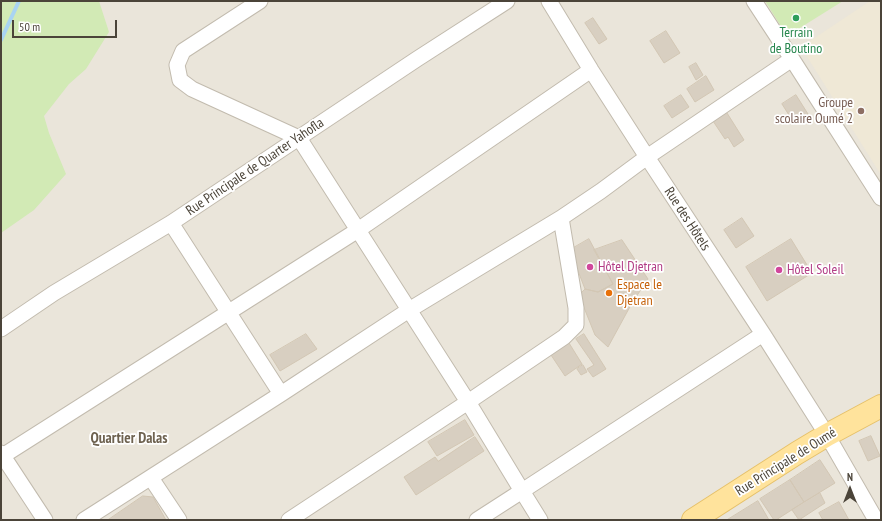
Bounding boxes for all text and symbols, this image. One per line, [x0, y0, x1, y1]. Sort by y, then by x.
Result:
scale bar [14, 12, 119, 38]
marker: Terrain de Boutino [791, 13, 801, 23]
text: 50 m [19, 19, 40, 34]
place label: Terrain de Boutino [770, 25, 822, 58]
place label: Groupe scolaire Oumé 2 [775, 95, 853, 128]
marker: Groupe scolaire Oumé 2 [856, 106, 866, 116]
street label: Rue Principale de Quarter Yahofla [183, 115, 327, 219]
street label: Rue des Hôtels [660, 184, 714, 254]
place label: Hôtel Djetran [598, 259, 663, 275]
marker: Hôtel Djetran [585, 262, 595, 272]
place label: Hôtel Soleil [787, 262, 844, 278]
marker: Hôtel Soleil [774, 265, 784, 275]
place label: Espace le Djetran [617, 277, 662, 310]
marker: Espace le Djetran [604, 288, 614, 298]
street label: Rue Principale de Oumé [732, 424, 840, 500]
district label: Quartier Dalas [91, 430, 167, 448]
north arrow [830, 469, 870, 509]
text: N [847, 470, 853, 484]

